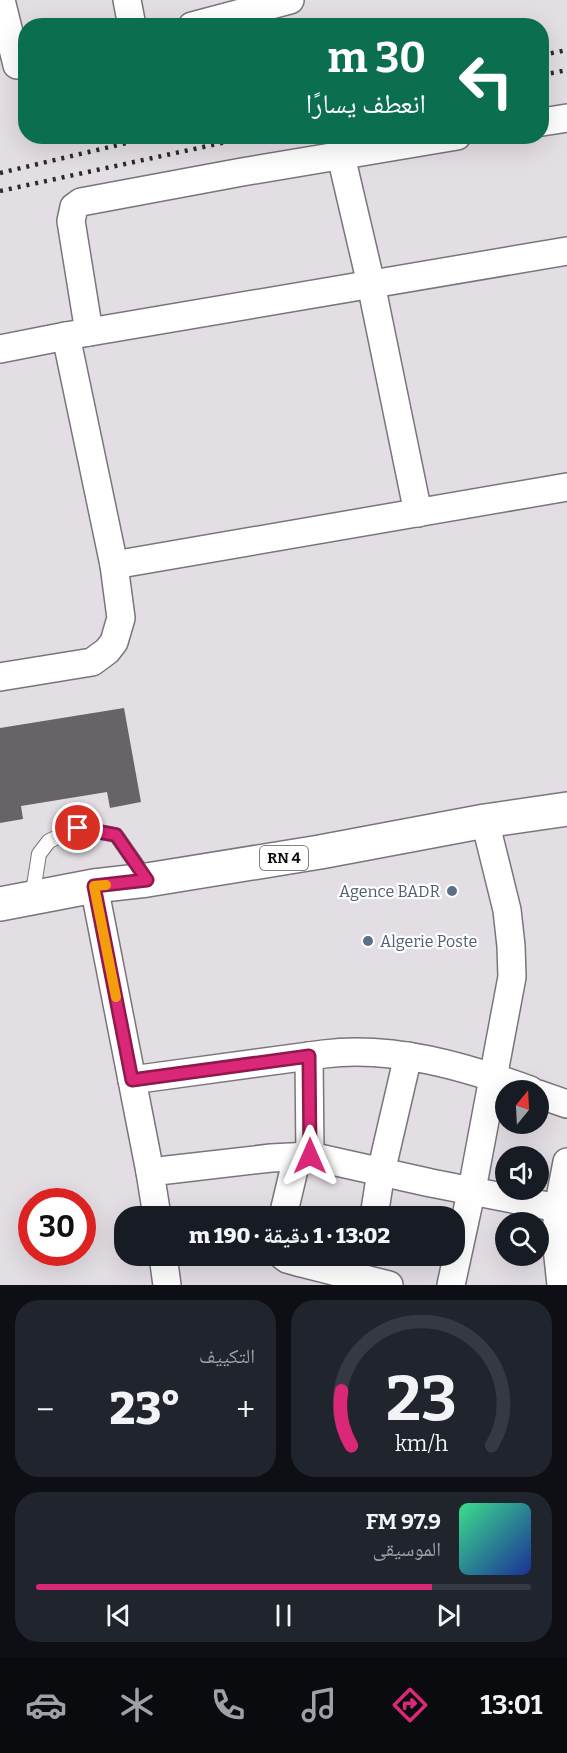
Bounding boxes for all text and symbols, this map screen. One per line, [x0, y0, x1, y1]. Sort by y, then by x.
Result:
text: 30 m [327, 33, 426, 83]
icon: left [447, 42, 525, 120]
text: انعطف يسارًا [306, 88, 426, 120]
pin [52, 802, 103, 853]
icon: arrive [61, 811, 94, 844]
road number: RN 4 [260, 846, 308, 870]
place label: Agence BADR [339, 882, 440, 901]
marker: Agence BADR [445, 884, 459, 898]
place label: Algerie Poste [380, 932, 477, 951]
marker: Algerie Poste [361, 934, 375, 948]
north arrow [495, 1080, 549, 1134]
map controls [495, 1080, 549, 1266]
position arrow [278, 1124, 342, 1188]
button: sound [495, 1146, 549, 1200]
speed limit sign: 30 [18, 1188, 96, 1266]
button: search [495, 1212, 549, 1266]
text: 13:02 · 1 دقيقة · 190 m [189, 1222, 390, 1249]
text: التكييف [199, 1344, 255, 1368]
text: 23 [386, 1362, 457, 1437]
text: 23° [109, 1382, 181, 1436]
text: − [36, 1390, 54, 1430]
text: + [236, 1390, 255, 1430]
text: km/h [395, 1431, 448, 1457]
text: 97.9 FM [366, 1508, 441, 1535]
text: الموسيقى [373, 1537, 441, 1561]
icon: previous [102, 1599, 135, 1632]
icon: pause [267, 1599, 300, 1632]
icon: next [432, 1599, 465, 1632]
icon: car [25, 1684, 67, 1726]
icon: climate [116, 1684, 158, 1726]
icon: phone [207, 1684, 249, 1726]
icon: music [298, 1684, 340, 1726]
icon: directions [389, 1684, 431, 1726]
text: 13:01 [480, 1689, 542, 1721]

